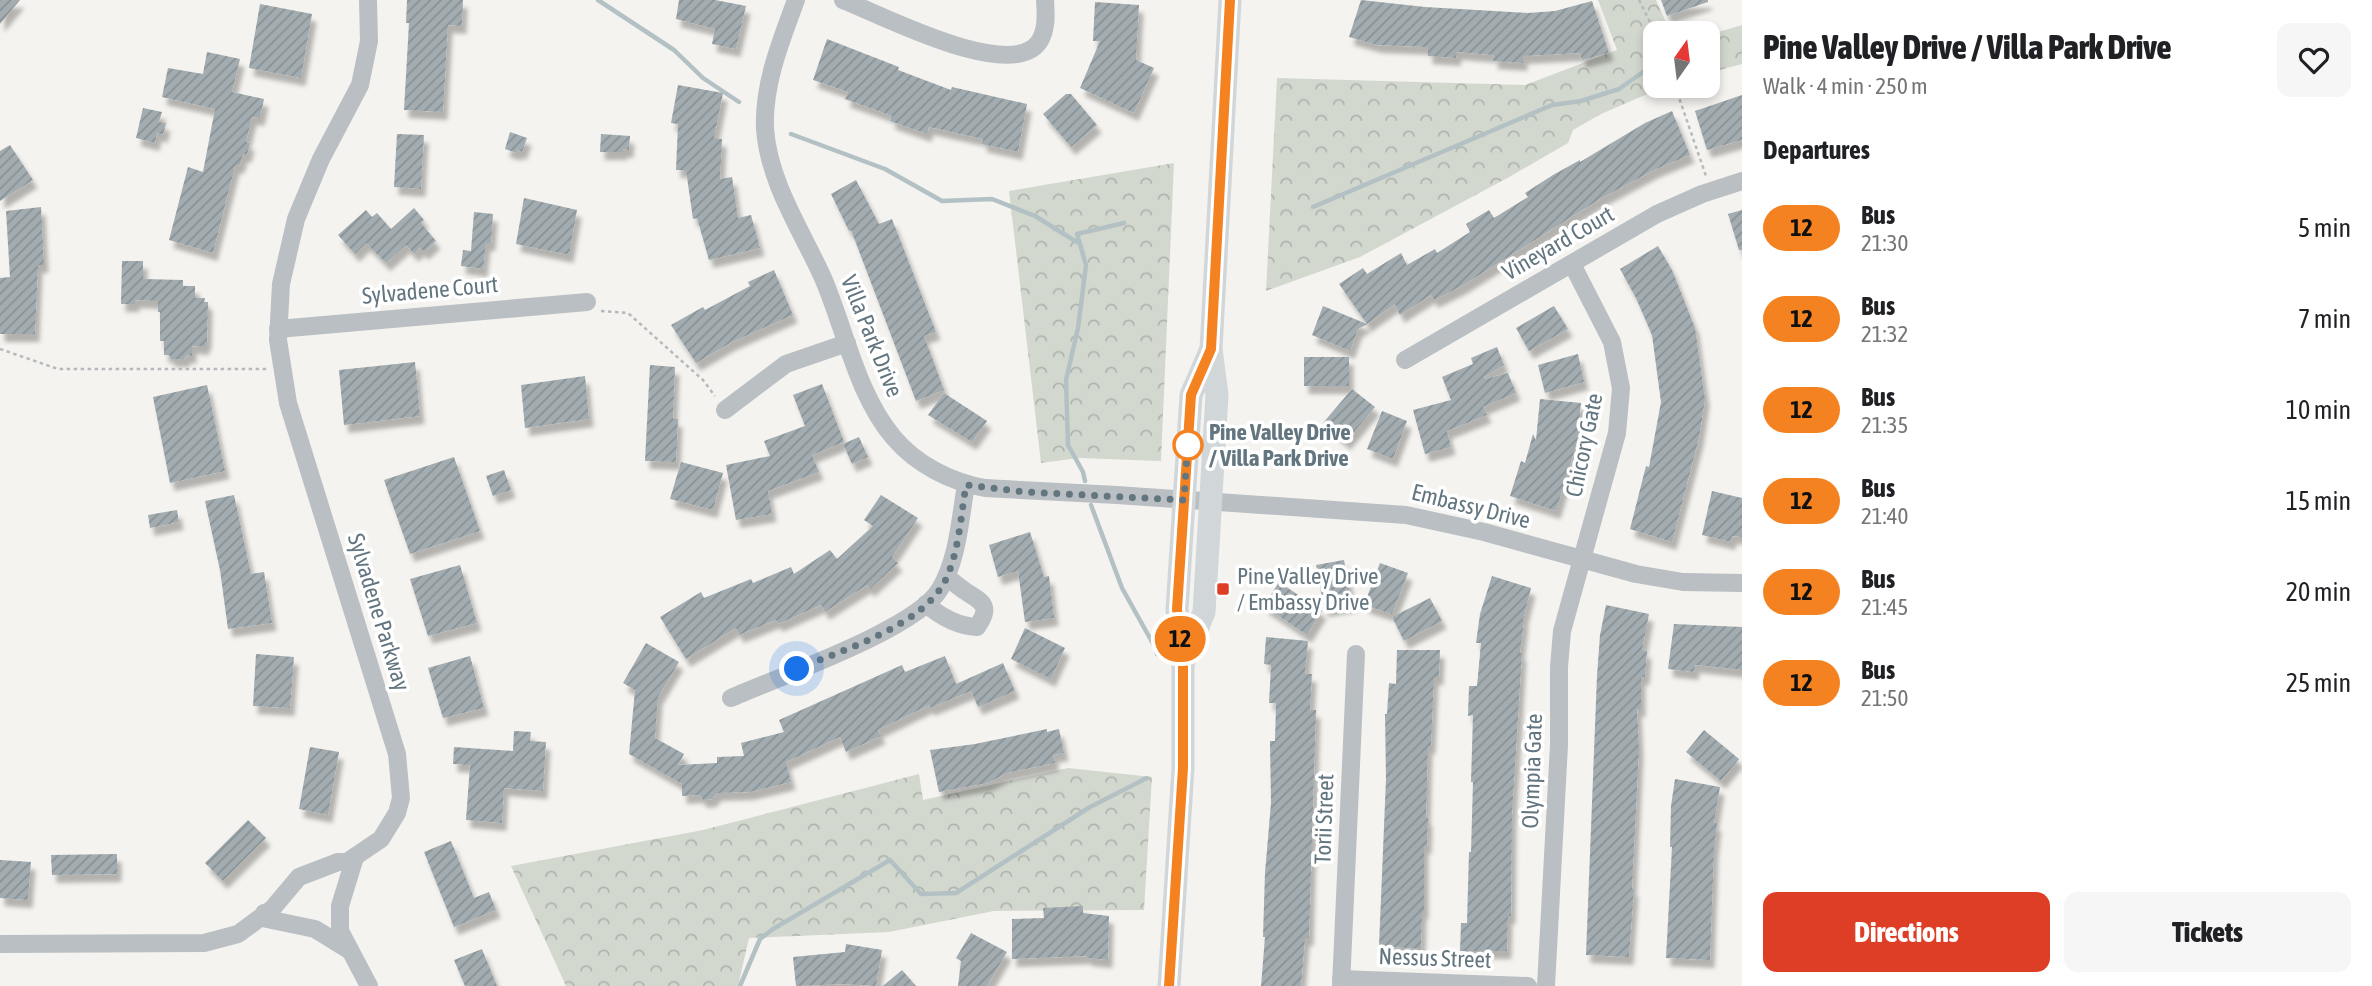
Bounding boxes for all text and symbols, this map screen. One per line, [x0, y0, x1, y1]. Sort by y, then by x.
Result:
north arrow [1643, 21, 1720, 98]
map controls [1643, 21, 1720, 98]
button: heart [2277, 23, 2351, 97]
text: Pine Valley Drive / Villa Park Drive [1763, 28, 2172, 66]
text: Walk · 4 min · 250 m [1763, 73, 1927, 99]
text: Departures [1763, 135, 1870, 165]
text: Bus [1861, 200, 1895, 230]
street label: Vineyard Court [1498, 201, 1618, 285]
text: 5 min [2298, 213, 2351, 243]
text: 12 [1790, 214, 1813, 241]
text: 21:30 [1861, 230, 1908, 256]
street label: Sylvadene Court [361, 271, 499, 309]
street label: Villa Park Drive [836, 271, 908, 401]
text: Bus [1861, 291, 1895, 321]
text: 7 min [2298, 304, 2351, 334]
text: 12 [1790, 305, 1813, 332]
text: 21:32 [1861, 321, 1908, 347]
text: Bus [1861, 382, 1895, 412]
street label: Chicory Gate [1560, 391, 1608, 499]
text: 10 min [2286, 395, 2351, 425]
text: 12 [1790, 396, 1813, 423]
text: 21:35 [1861, 412, 1908, 438]
place label: Pine Valley Drive / Villa Park Drive [1209, 419, 1351, 471]
marker: Pine Valley Drive / Villa Park Drive [1173, 430, 1203, 460]
text: Bus [1861, 473, 1895, 503]
street label: Embassy Drive [1409, 479, 1533, 533]
text: 15 min [2286, 486, 2351, 516]
text: 12 [1790, 487, 1813, 514]
text: 21:40 [1861, 503, 1908, 529]
street label: Sylvadene Parkway [343, 530, 415, 694]
place label: Pine Valley Drive / Embassy Drive [1237, 563, 1379, 615]
text: Bus [1861, 564, 1895, 594]
text: 20 min [2286, 577, 2351, 607]
text: 12 [1790, 578, 1813, 605]
marker: Pine Valley Drive / Embassy Drive [1215, 581, 1231, 597]
text: 21:45 [1861, 594, 1908, 620]
line badge: 12 [1148, 616, 1212, 662]
text: 12 [1169, 625, 1191, 652]
your location [779, 651, 814, 686]
text: Bus [1861, 655, 1895, 685]
text: 25 min [2286, 668, 2351, 698]
text: 12 [1790, 669, 1813, 696]
text: 21:50 [1861, 685, 1908, 711]
street label: Olympia Gate [1517, 713, 1547, 829]
street label: Torii Street [1309, 773, 1339, 865]
button: Directions [1763, 892, 2050, 972]
button: Tickets [2064, 892, 2351, 972]
street label: Nessus Street [1378, 943, 1492, 973]

